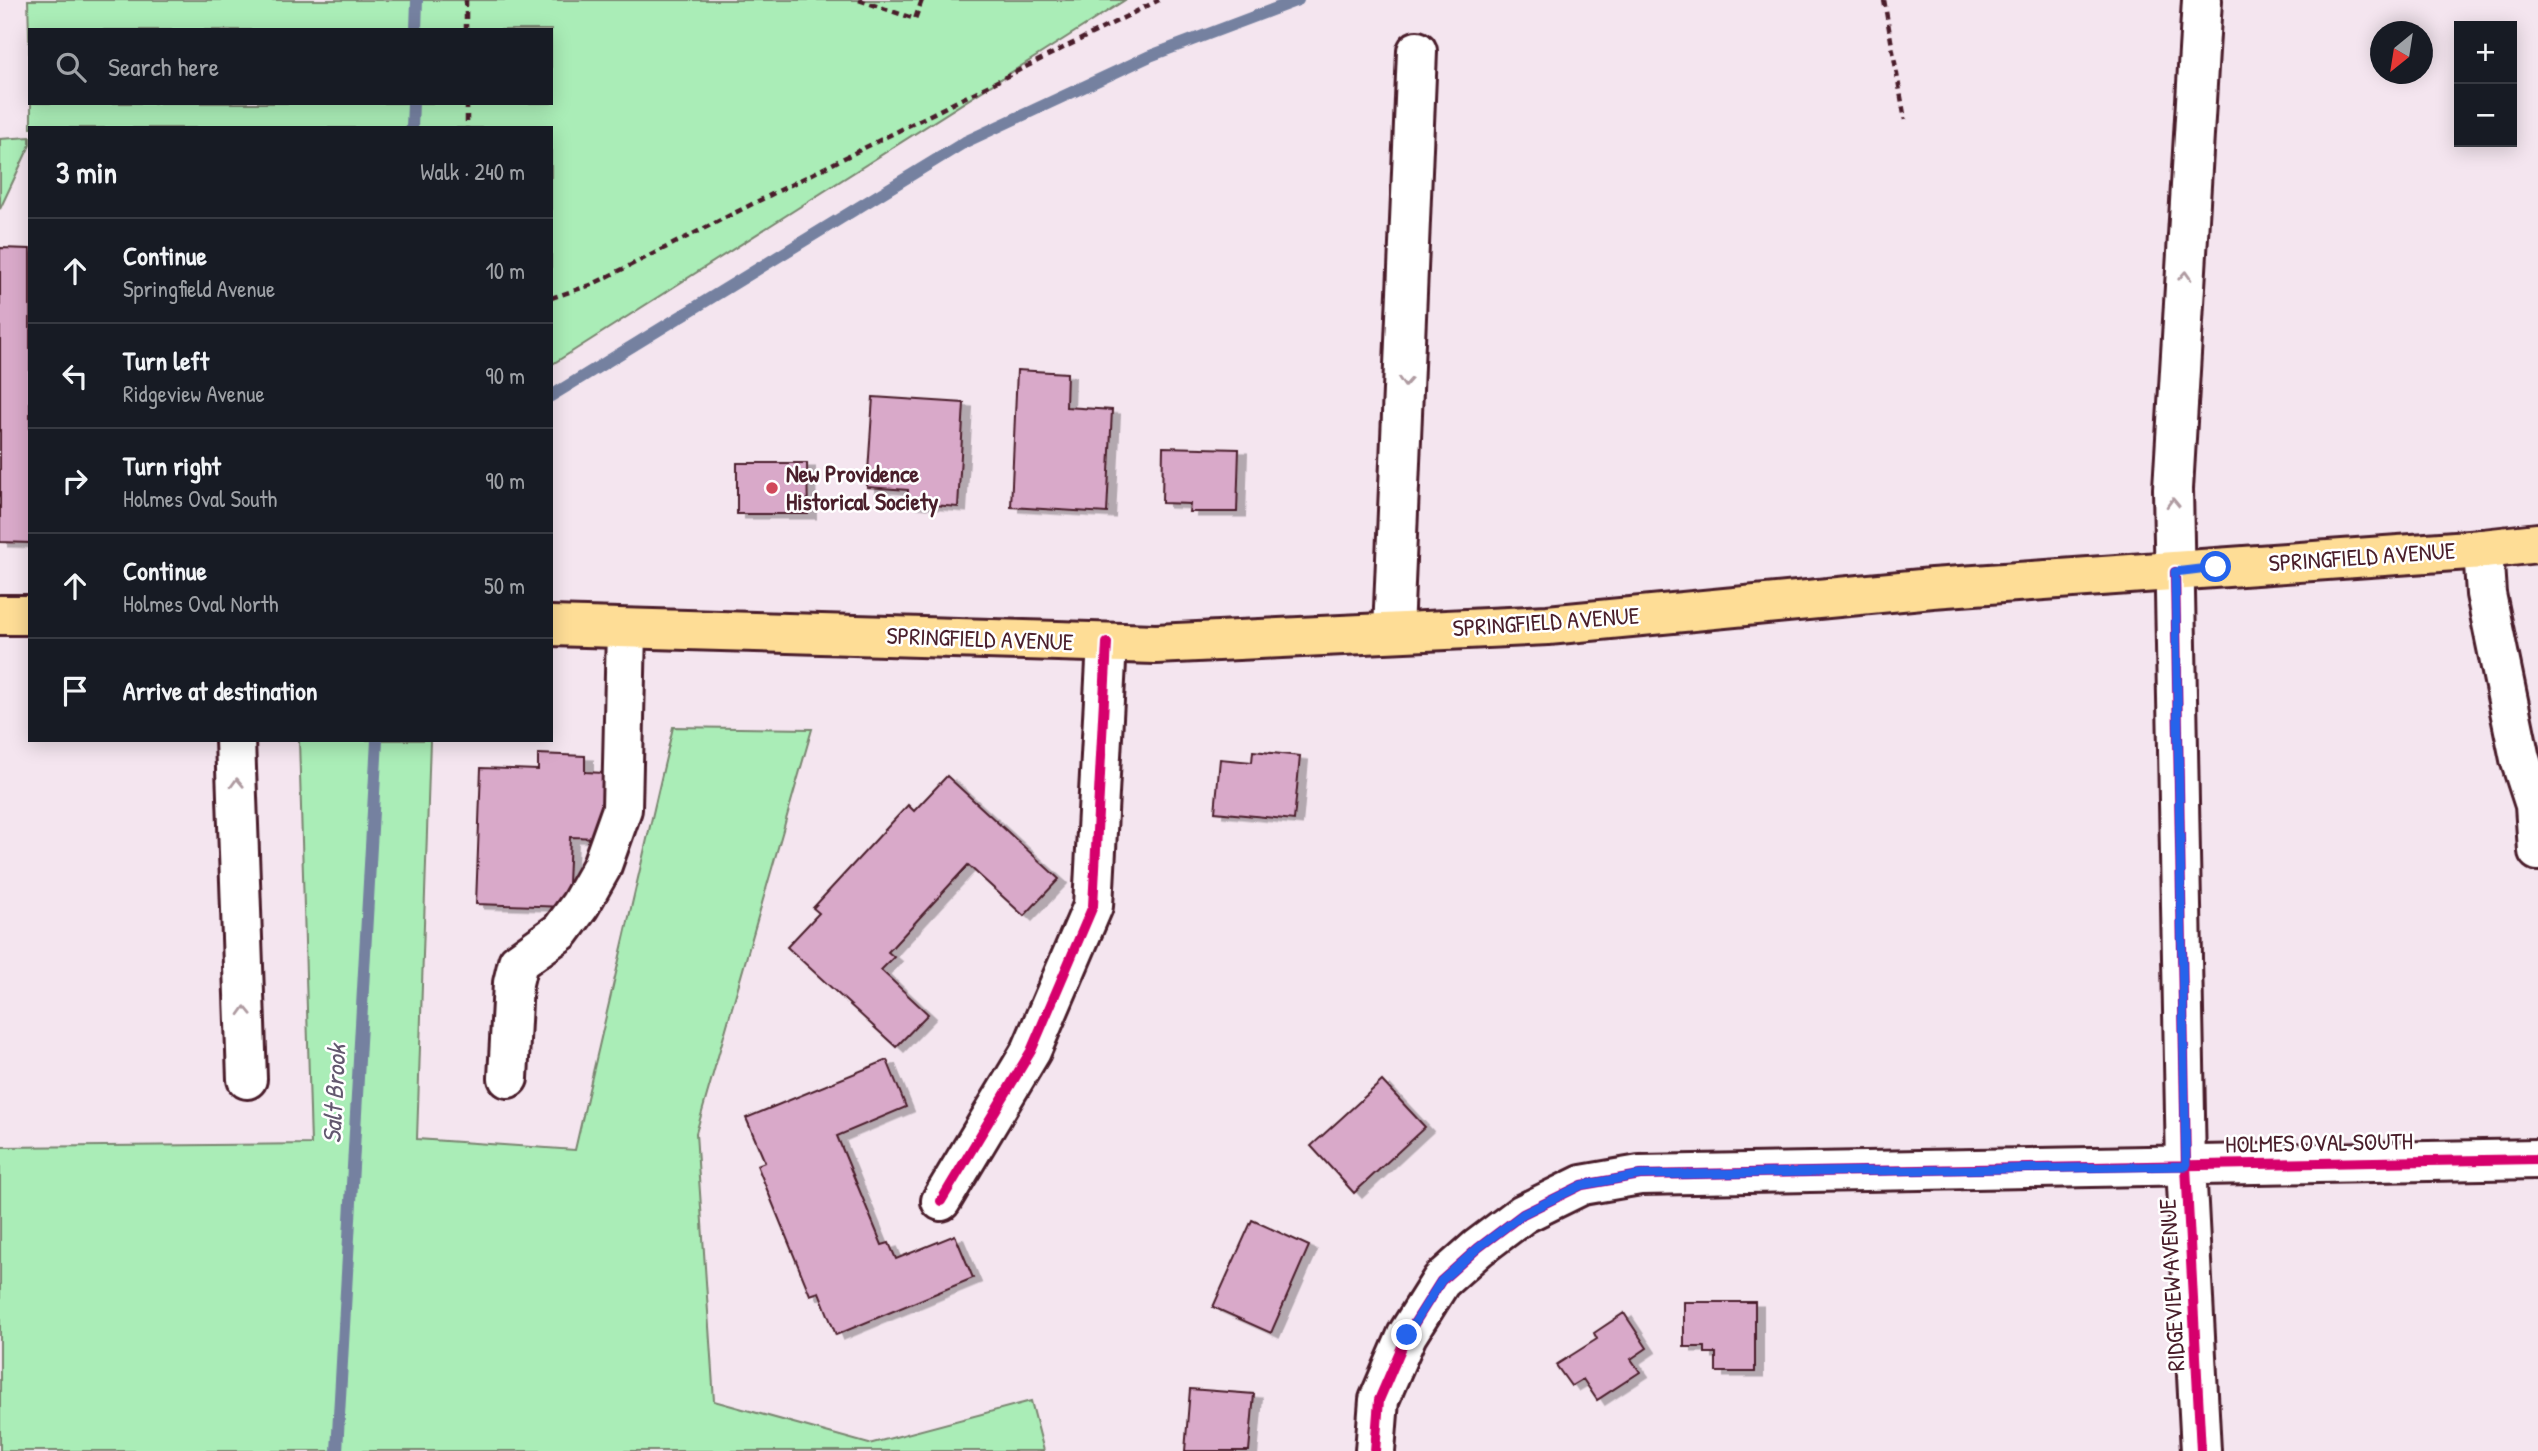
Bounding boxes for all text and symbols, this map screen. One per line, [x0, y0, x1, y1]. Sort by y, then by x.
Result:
north arrow [2370, 21, 2433, 84]
map controls [2454, 21, 2517, 147]
button: + [2454, 21, 2517, 84]
search box [28, 28, 553, 105]
icon: search [52, 48, 90, 86]
text: Search here [108, 49, 219, 84]
button: − [2454, 84, 2517, 147]
text: 3 min [56, 152, 117, 192]
text: Walk · 240 m [420, 156, 525, 187]
text: Continue [123, 238, 207, 273]
icon: ahead [56, 252, 94, 290]
text: 10 m [485, 255, 525, 286]
one-way arrow [2177, 271, 2192, 282]
text: Springfield Avenue [123, 273, 275, 304]
text: Turn left [123, 343, 209, 378]
icon: left [56, 357, 94, 395]
text: 90 m [485, 360, 525, 391]
one-way arrow [1398, 376, 1413, 387]
text: Ridgeview Avenue [123, 378, 265, 409]
text: Turn right [123, 448, 221, 483]
place label: New Providence Historical Society [786, 457, 938, 518]
icon: right [56, 462, 94, 500]
text: 90 m [485, 465, 525, 496]
marker: New Providence Historical Society [764, 480, 780, 496]
text: Holmes Oval South [123, 483, 277, 514]
one-way arrow [2166, 498, 2181, 509]
street label: SPRINGFIELD AVENUE [2268, 533, 2457, 578]
route start [2200, 551, 2231, 582]
text: Continue [123, 553, 207, 588]
icon: ahead [56, 567, 94, 605]
text: 50 m [484, 570, 525, 601]
text: Holmes Oval North [123, 588, 278, 619]
street label: SPRINGFIELD AVENUE [1452, 598, 1641, 643]
street label: SPRINGFIELD AVENUE [886, 619, 1074, 657]
icon: arrive [56, 672, 94, 710]
text: Arrive at destination [123, 673, 318, 708]
one-way arrow [229, 778, 244, 789]
one-way arrow [238, 1005, 253, 1016]
water label: Salt Brook [313, 1041, 354, 1144]
street label: HOLMES OVAL SOUTH [2225, 1124, 2413, 1160]
street label: RIDGEVIEW AVENUE [2150, 1198, 2191, 1372]
route end [1391, 1319, 1422, 1350]

